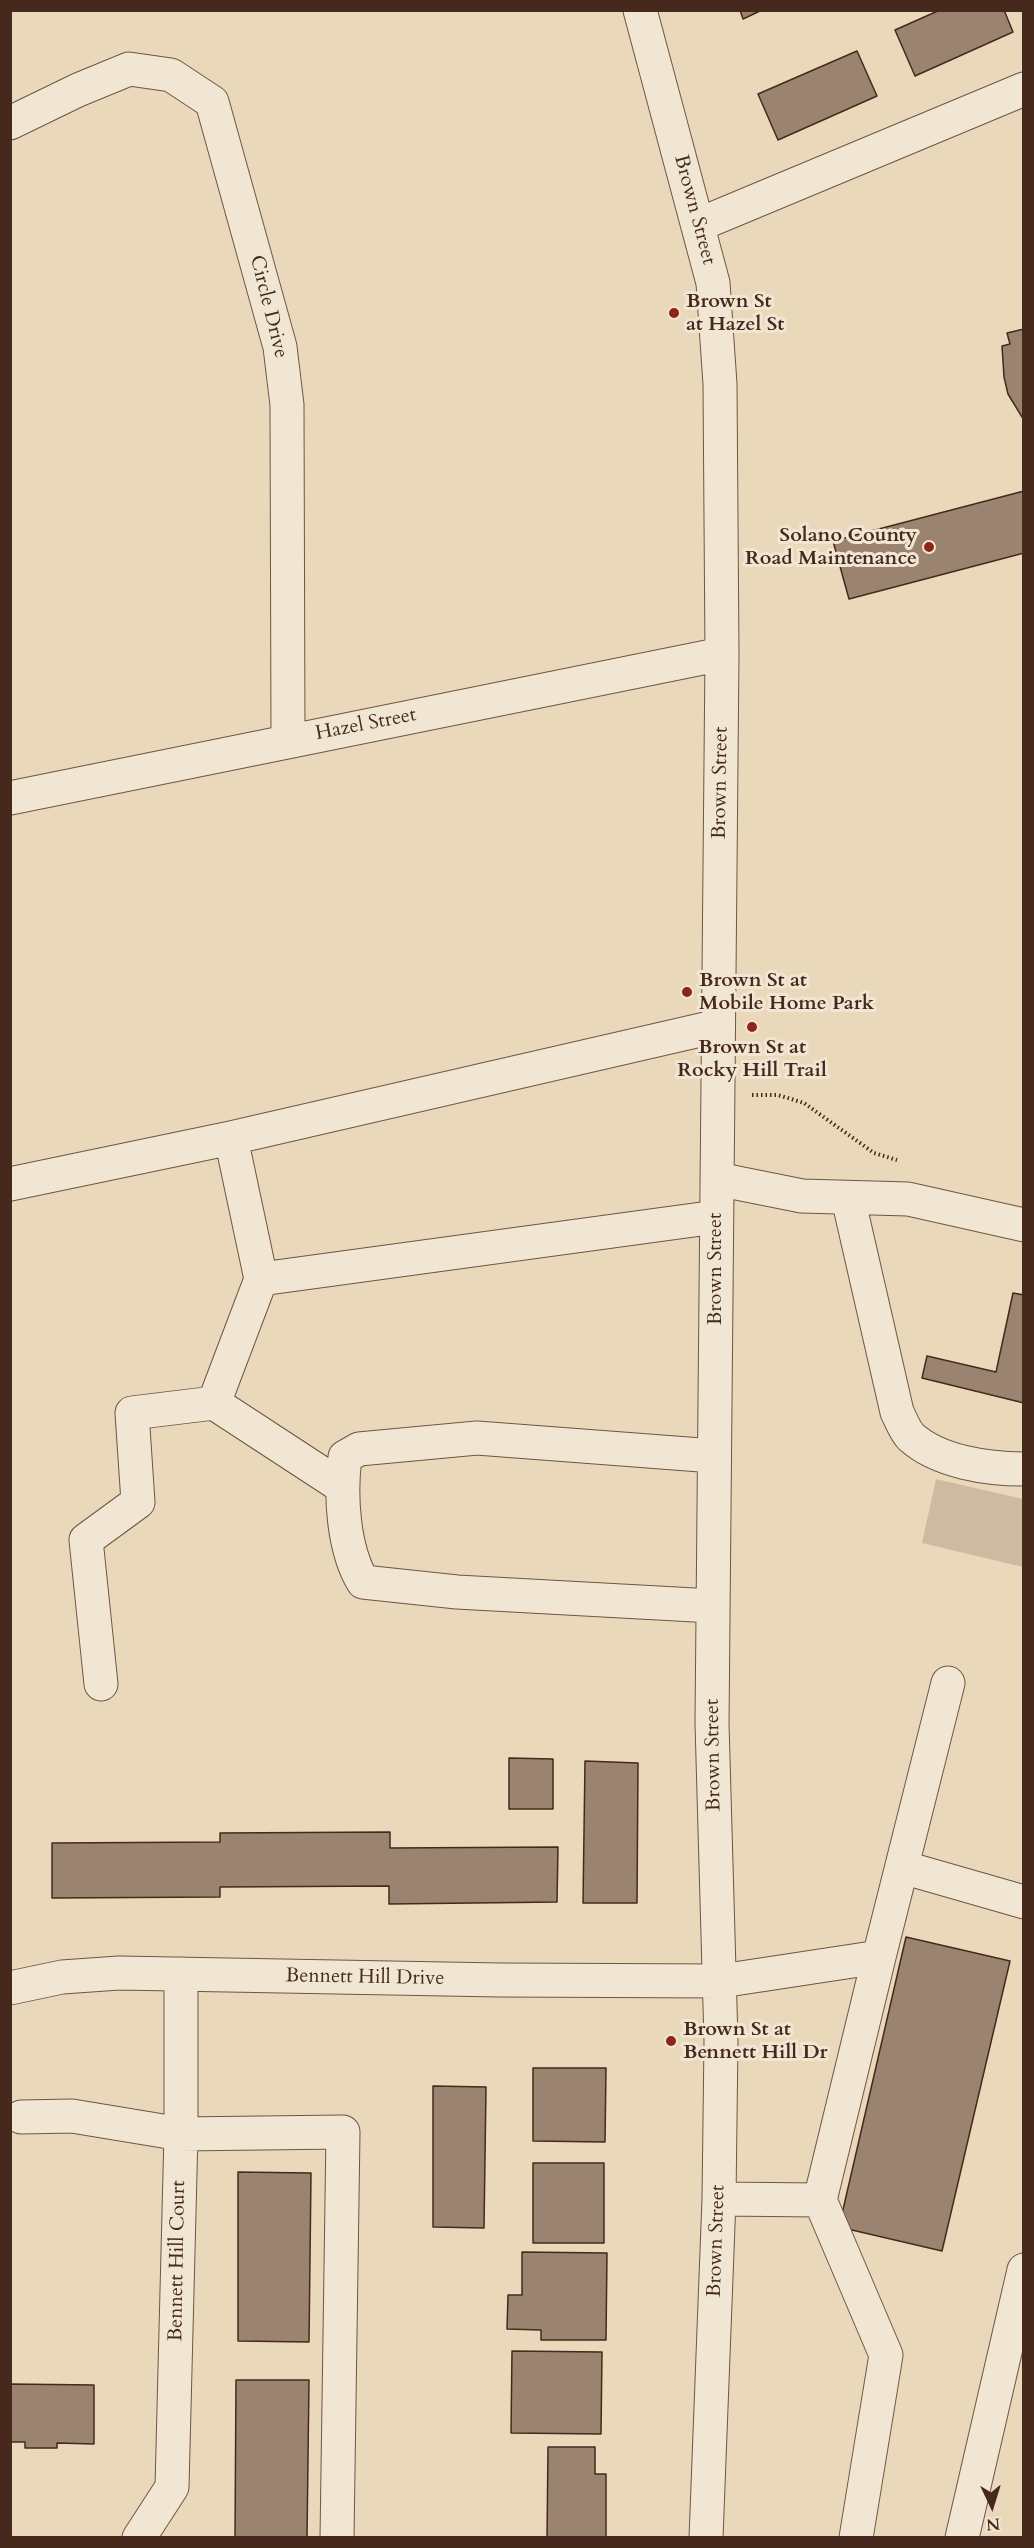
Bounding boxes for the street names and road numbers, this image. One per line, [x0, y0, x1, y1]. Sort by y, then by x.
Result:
street label: Brown Street [668, 153, 720, 267]
street label: Circle Drive [244, 253, 292, 361]
street label: Hazel Street [314, 703, 418, 747]
street label: Brown Street [708, 727, 734, 839]
street label: Brown Street [704, 1213, 728, 1325]
street label: Brown Street [701, 1699, 727, 1811]
street label: Bennett Hill Drive [285, 1965, 445, 1991]
street label: Bennett Hill Court [165, 2180, 191, 2342]
street label: Brown Street [703, 2184, 731, 2298]

